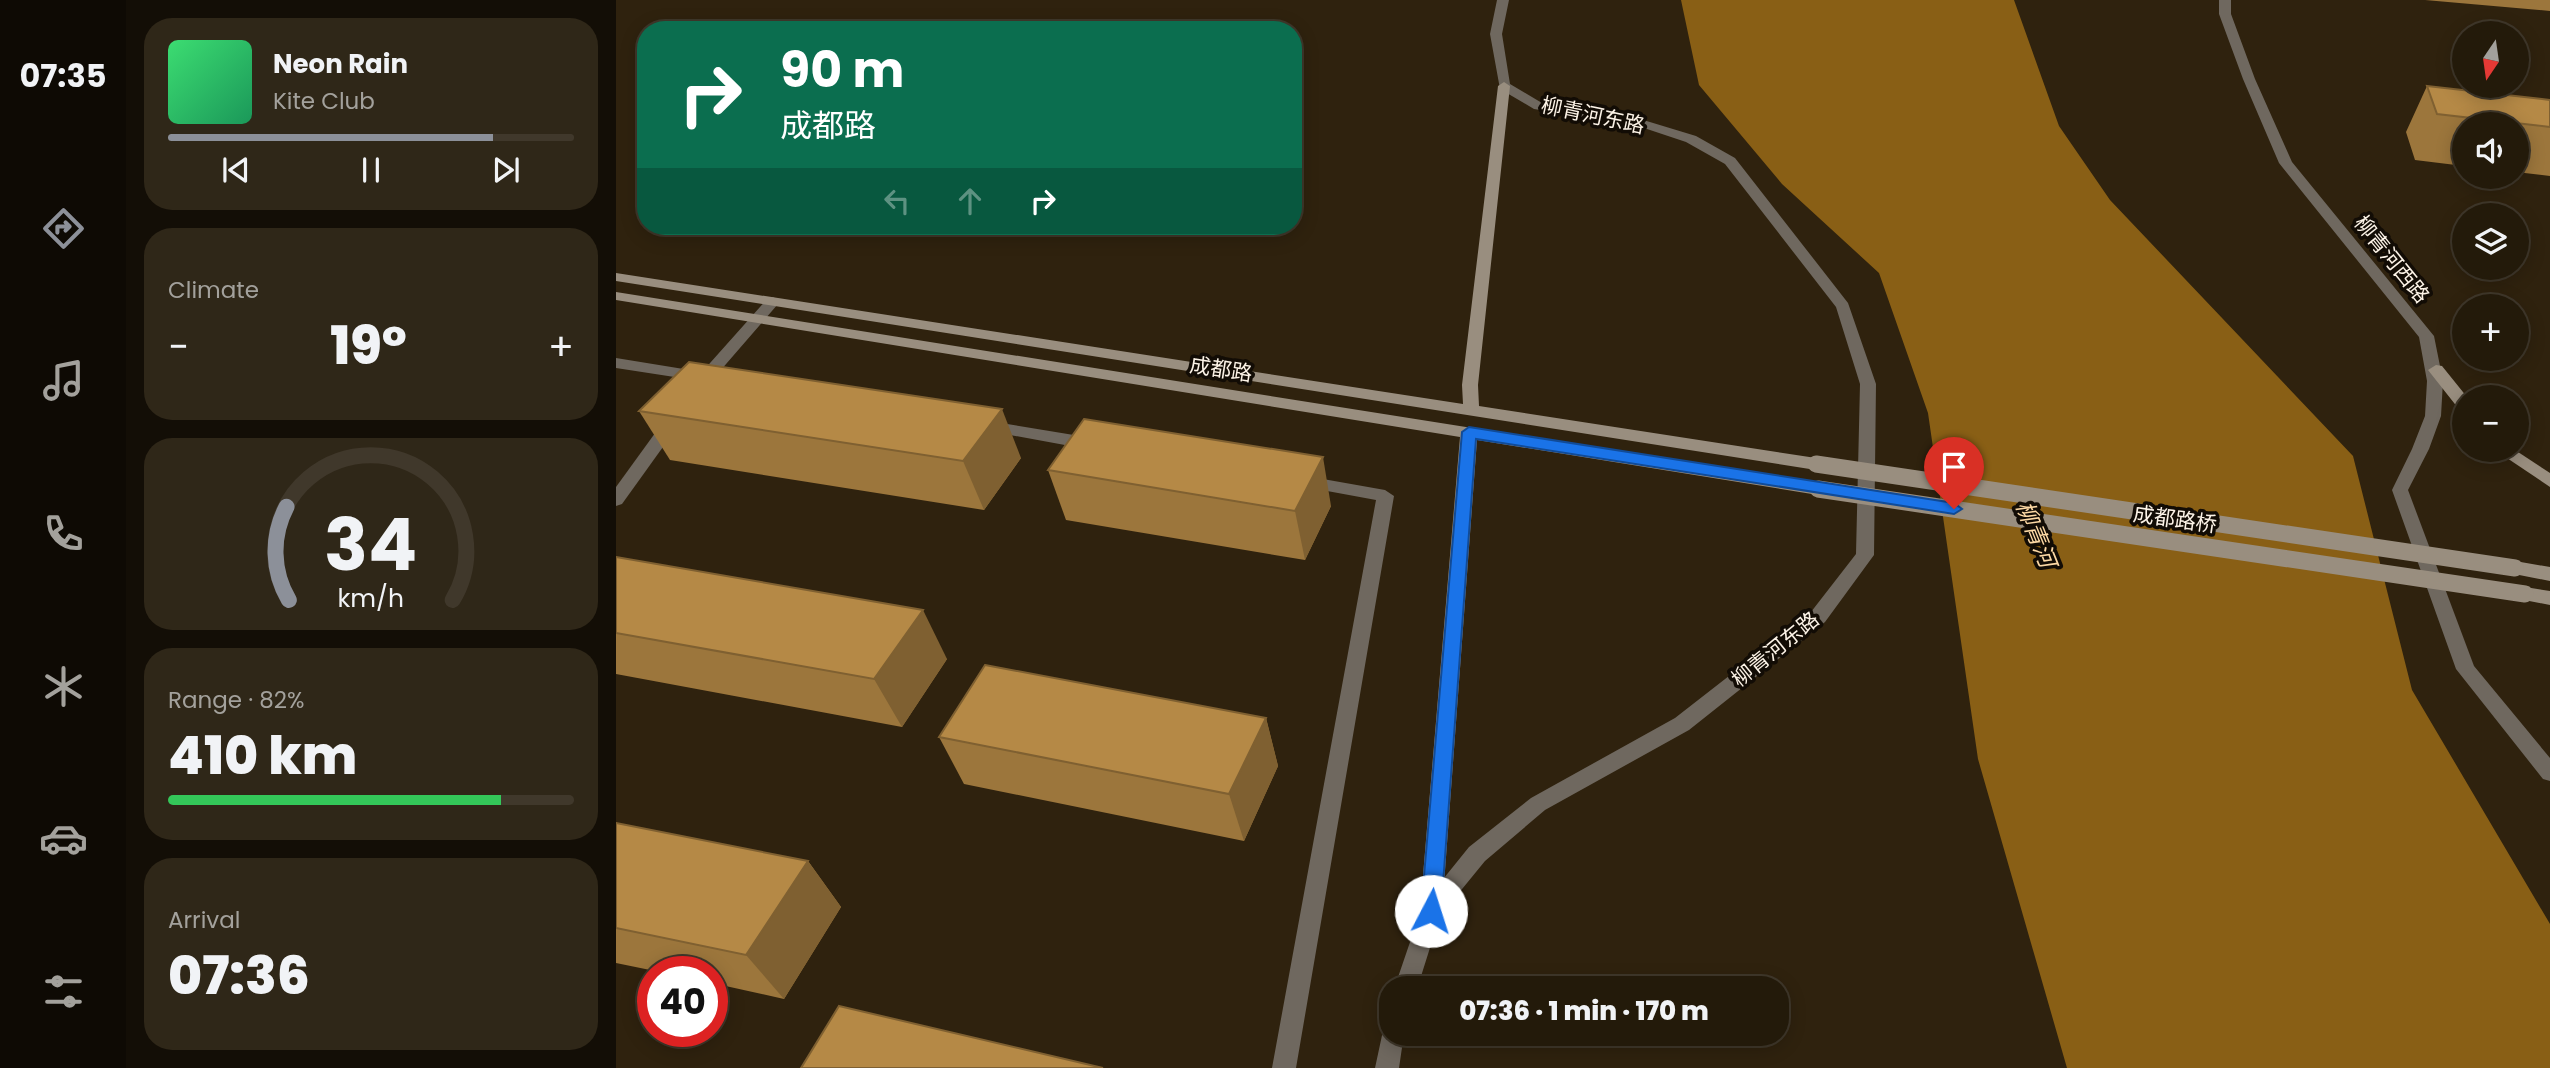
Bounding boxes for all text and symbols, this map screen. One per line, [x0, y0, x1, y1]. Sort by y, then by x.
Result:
north arrow [2452, 21, 2529, 98]
map controls [2452, 21, 2529, 462]
text: 90 m [780, 36, 904, 104]
text: Neon Rain [273, 46, 408, 82]
icon: right [665, 49, 756, 140]
text: 07:35 [19, 53, 107, 98]
text: Kite Club [273, 85, 375, 117]
street label: 柳青河东路 [1539, 90, 1647, 140]
text: 成都路 [780, 103, 876, 148]
button: sound [2452, 112, 2529, 189]
icon: previous [217, 151, 255, 189]
icon: pause [352, 151, 390, 189]
icon: next [487, 151, 525, 189]
icon: left [878, 182, 916, 220]
icon: ahead [951, 182, 989, 220]
icon: right [1024, 182, 1062, 220]
button: layers [2452, 203, 2529, 280]
icon: directions [39, 204, 88, 253]
street label: 柳青河西路 [2348, 209, 2436, 309]
text: Climate [168, 274, 259, 306]
button: + [2452, 294, 2529, 371]
text: 19° [330, 309, 407, 382]
text: − [168, 320, 189, 373]
text: + [548, 320, 574, 373]
street label: 成都路 [1188, 350, 1254, 388]
icon: music [39, 356, 88, 405]
button: − [2452, 385, 2529, 462]
pin [1924, 437, 1984, 509]
icon: arrive [1935, 448, 1973, 486]
text: 34 [324, 494, 418, 595]
water label: 柳青河 [2008, 496, 2065, 576]
street label: 成都路桥 [2131, 499, 2219, 539]
icon: phone [39, 509, 88, 558]
text: km/h [338, 581, 404, 616]
street label: 柳青河东路 [1725, 605, 1825, 693]
icon: climate [39, 662, 88, 711]
text: Range · 82% [168, 684, 304, 716]
text: 410 km [168, 719, 357, 792]
icon: car [39, 814, 88, 863]
position arrow [1394, 874, 1468, 948]
text: Arrival [168, 904, 240, 936]
text: 07:36 [168, 939, 310, 1012]
speed limit sign: 40 [637, 956, 728, 1047]
icon: filters [39, 967, 88, 1016]
text: 07:36 · 1 min · 170 m [1459, 993, 1709, 1029]

